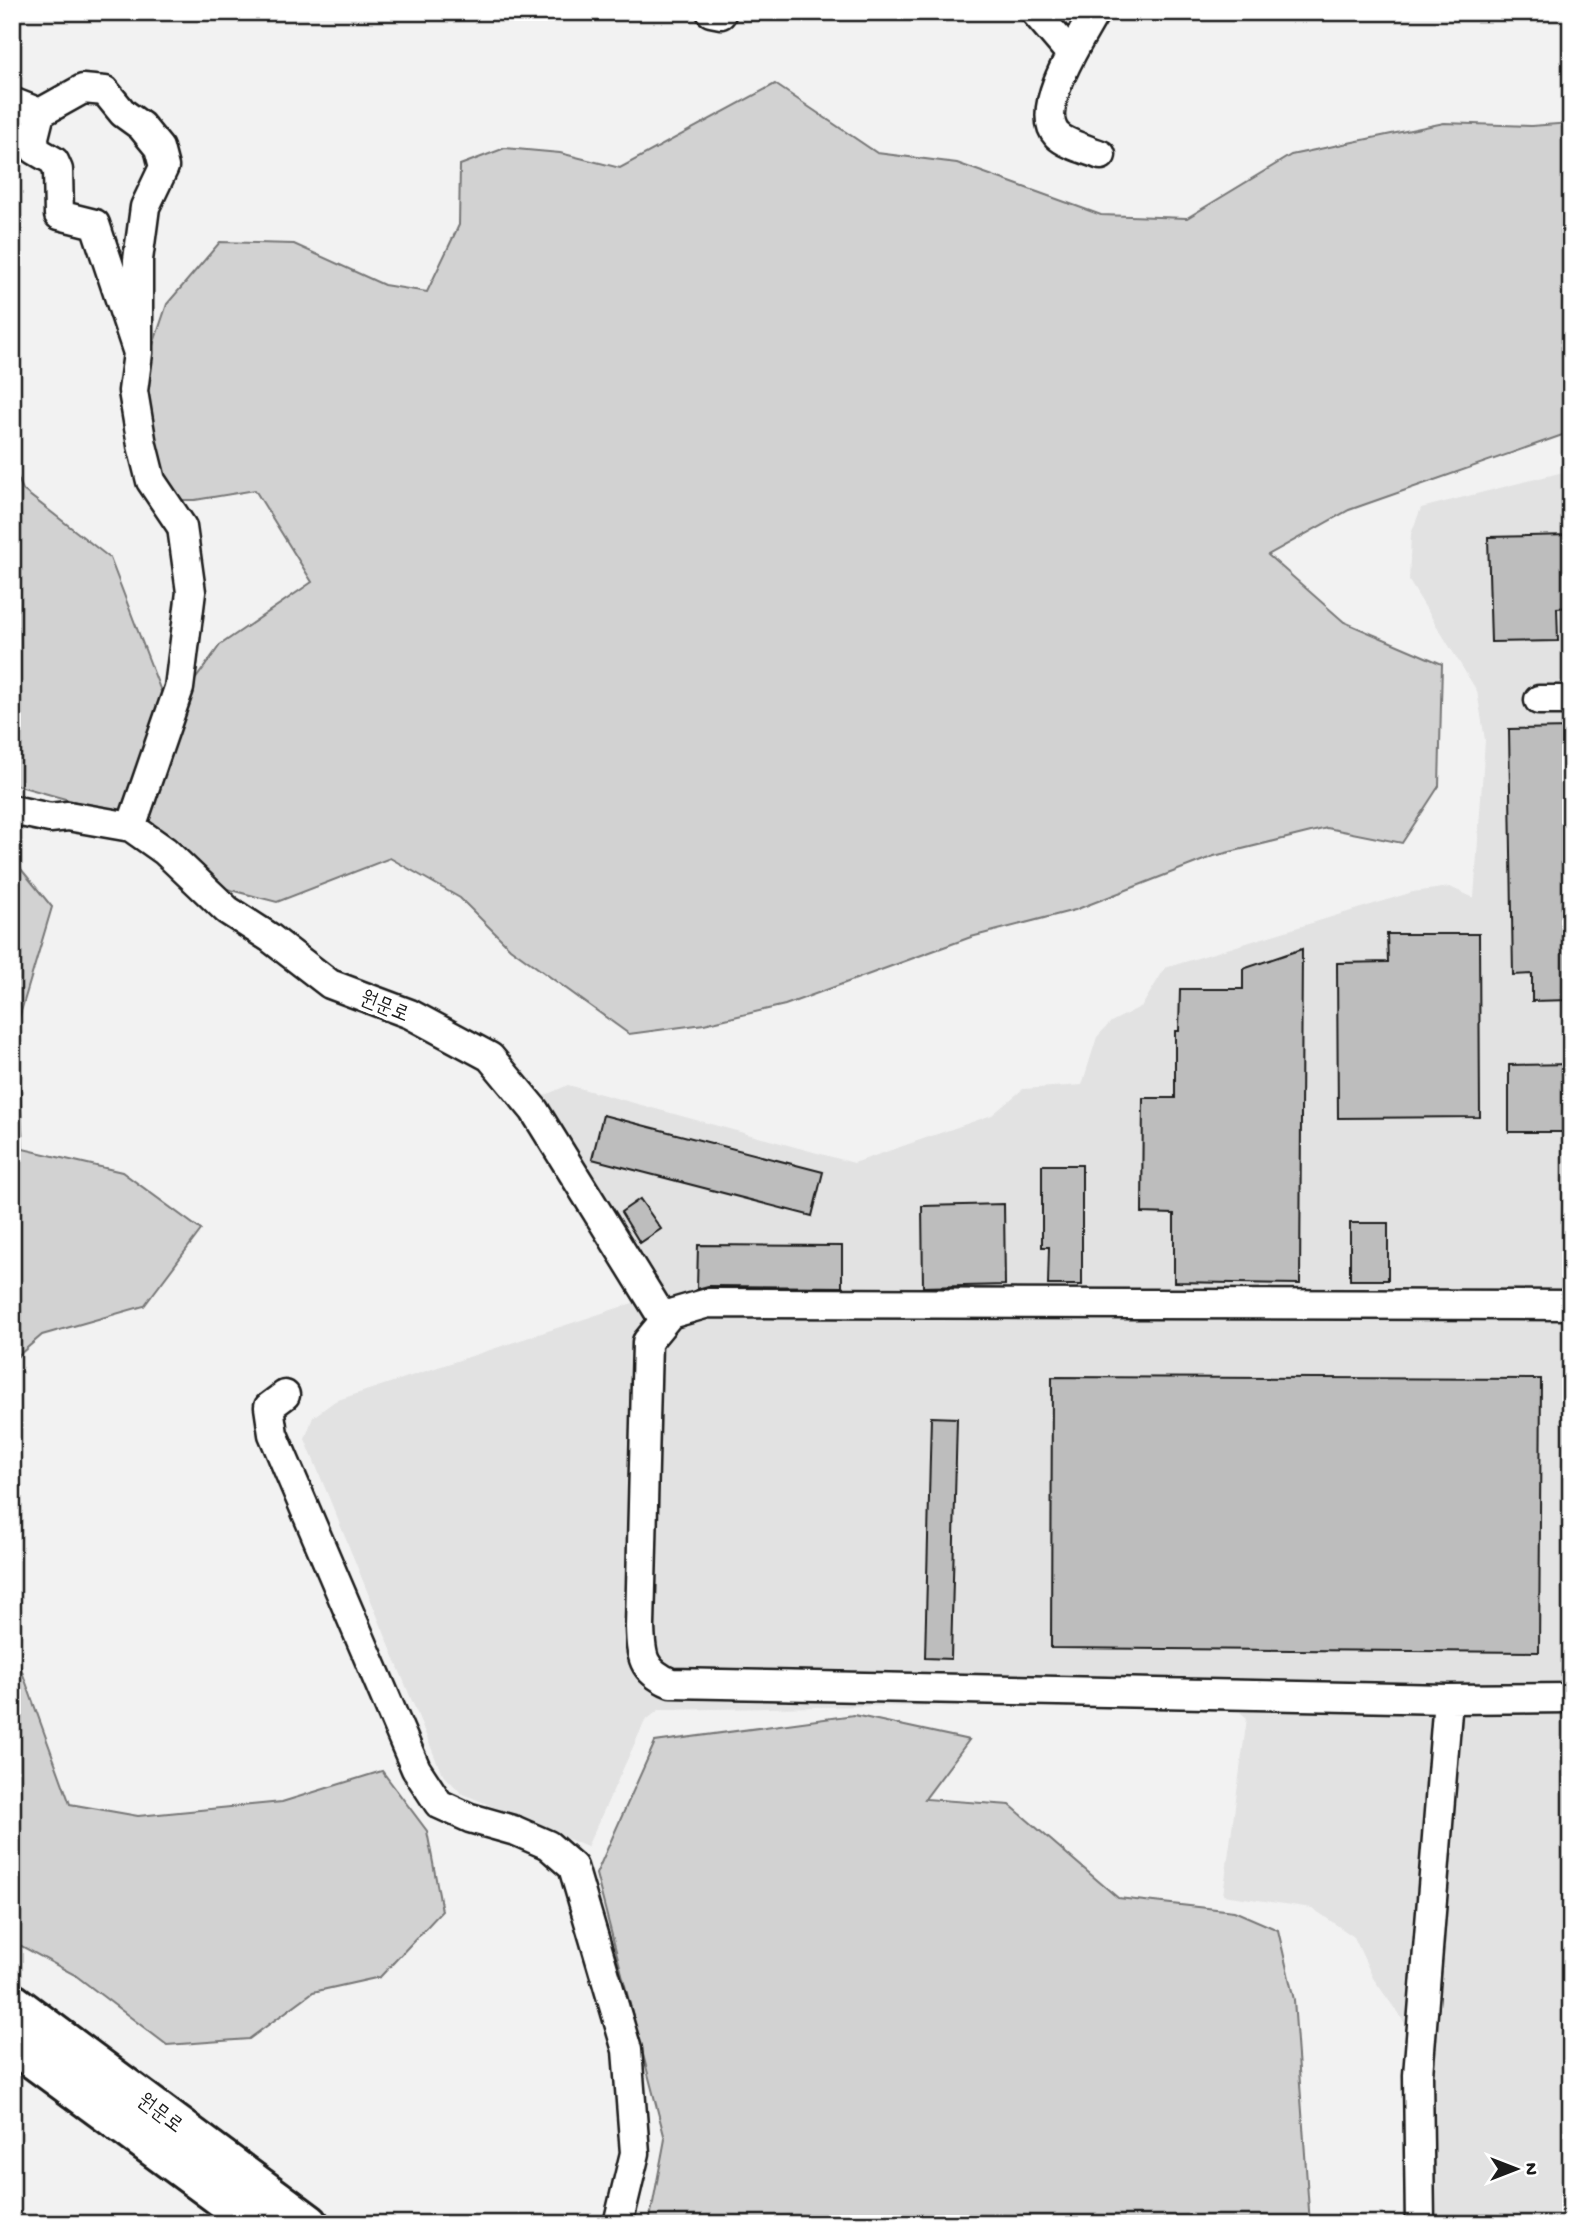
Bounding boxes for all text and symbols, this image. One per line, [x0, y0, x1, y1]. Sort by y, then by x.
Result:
street label: 원문로 [356, 987, 412, 1029]
street label: 원문로 [131, 2090, 187, 2140]
north arrow [1482, 2134, 1552, 2204]
text: N [1518, 2163, 1541, 2175]

